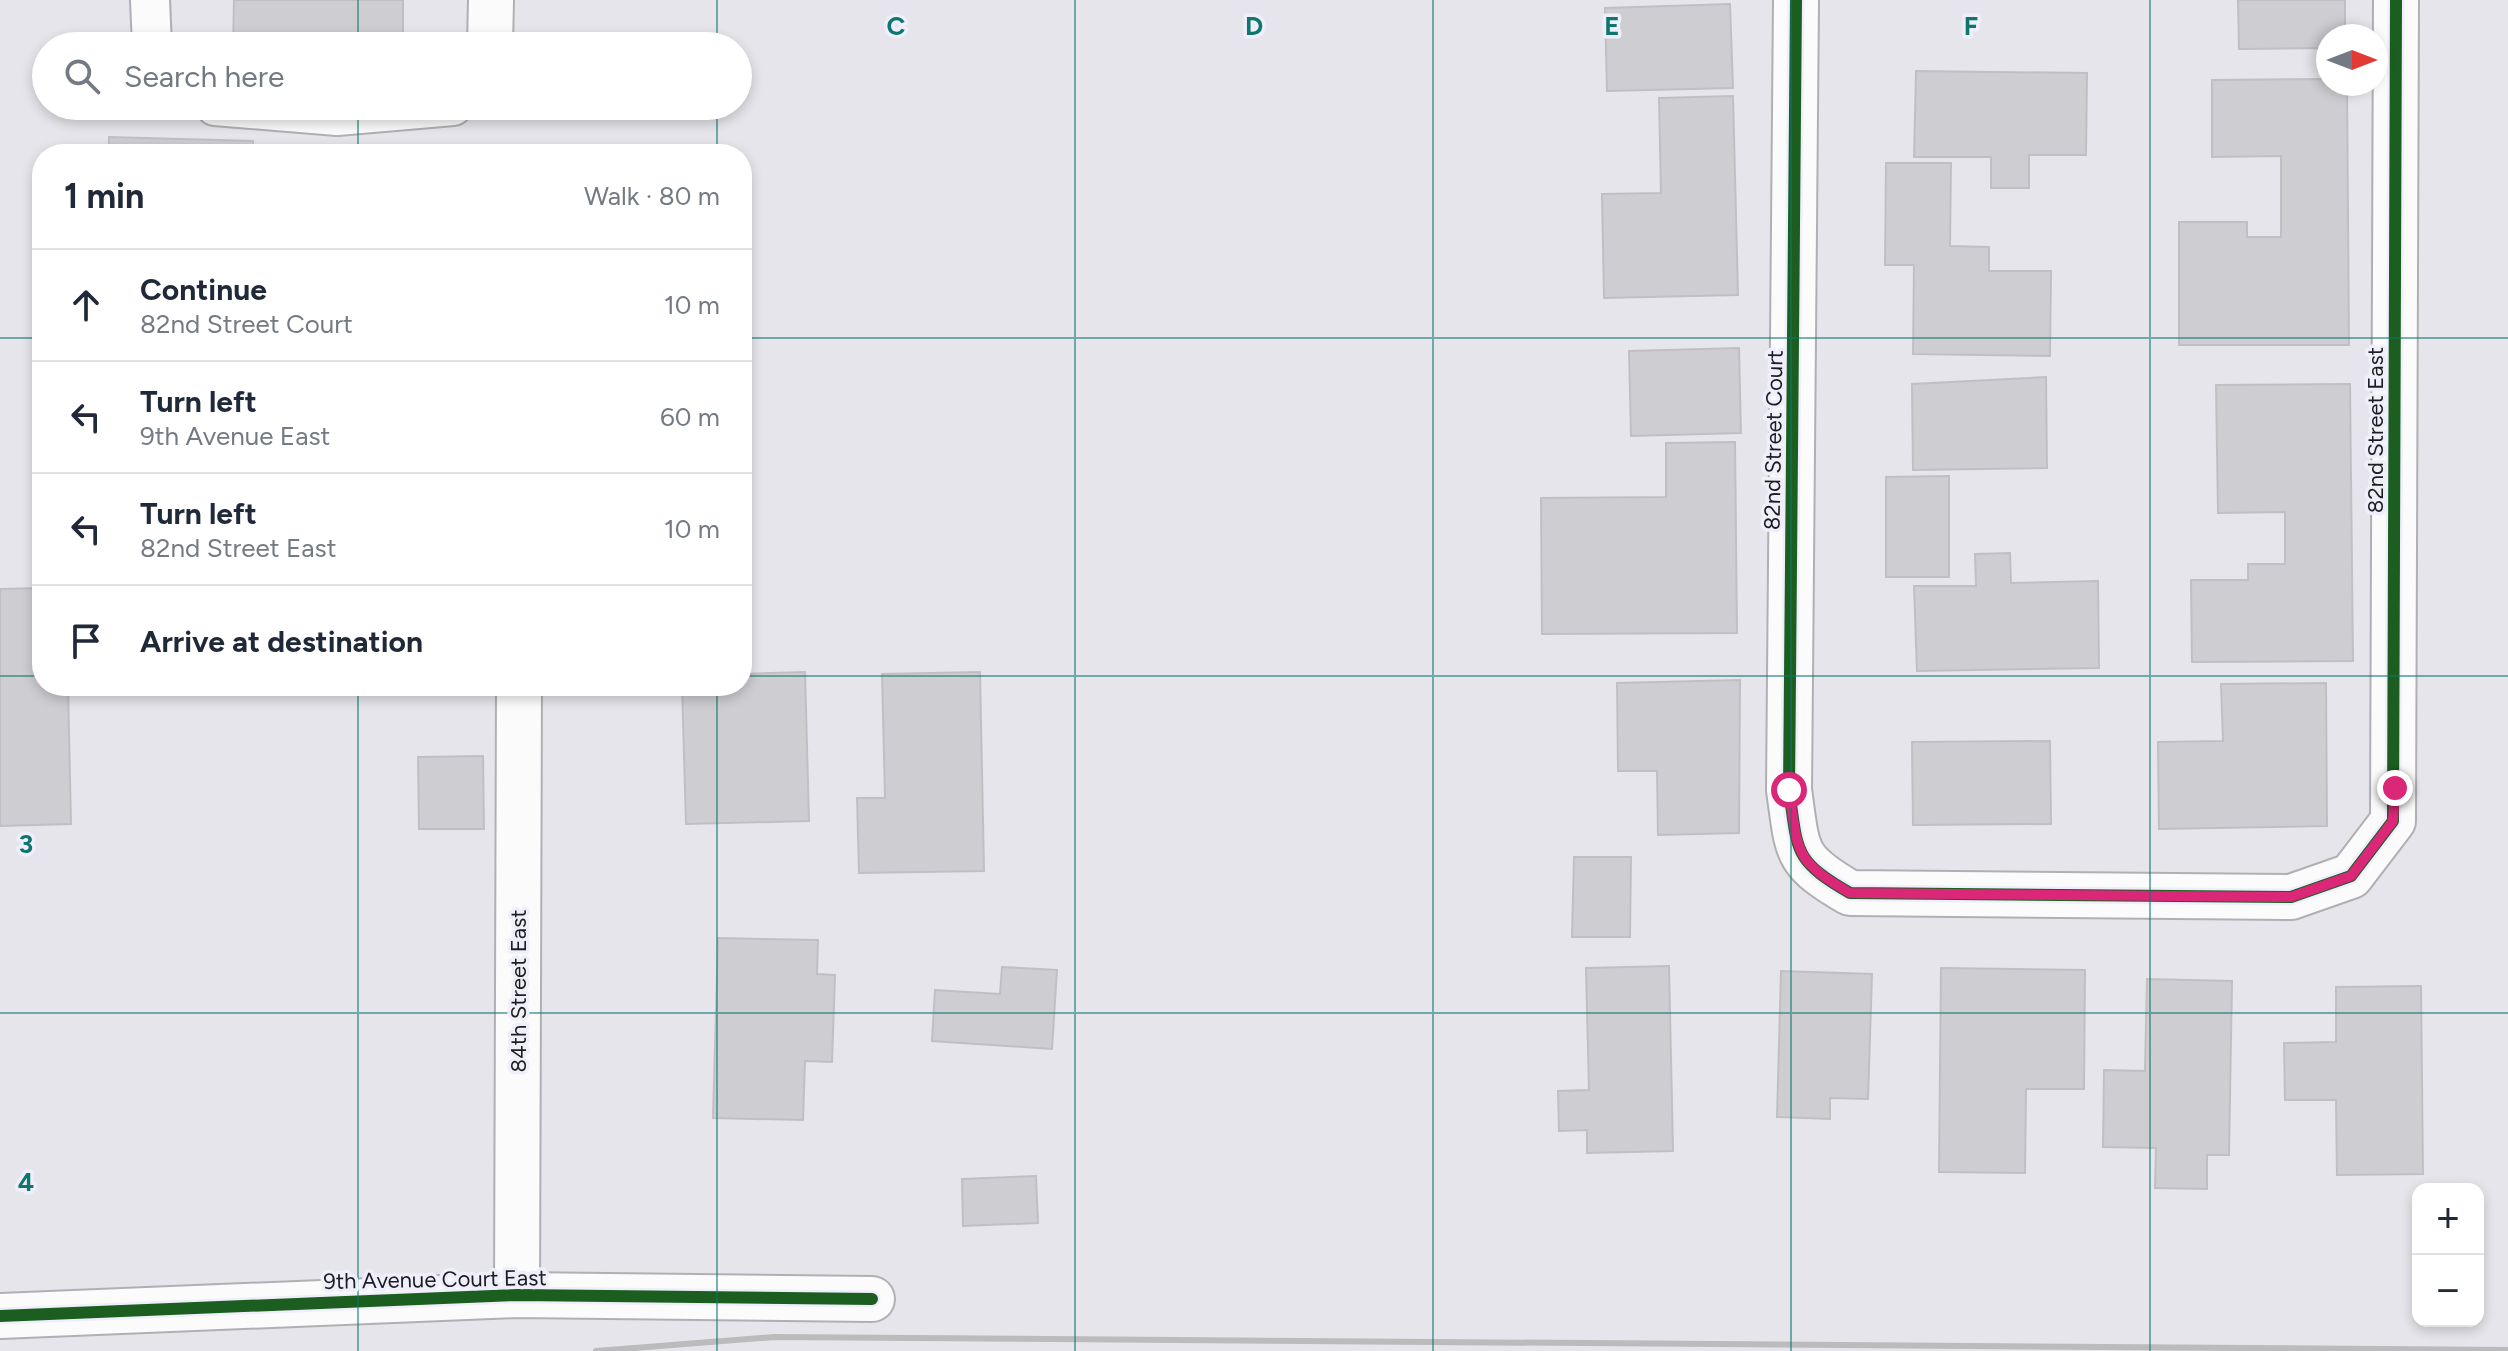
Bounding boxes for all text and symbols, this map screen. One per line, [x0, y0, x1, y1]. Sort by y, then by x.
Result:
text: C [887, 10, 906, 42]
text: D [1245, 10, 1263, 42]
text: E [1604, 10, 1620, 42]
text: F [1964, 10, 1978, 42]
north arrow [2316, 24, 2388, 96]
search box [32, 32, 752, 120]
icon: search [60, 54, 104, 98]
text: Search here [124, 58, 284, 95]
text: 1 min [64, 176, 144, 217]
text: Walk · 80 m [584, 180, 720, 212]
text: Continue [140, 271, 267, 308]
icon: ahead [64, 283, 108, 327]
text: 10 m [664, 289, 720, 321]
text: 82nd Street Court [140, 308, 353, 340]
street label: 82nd Street East [2362, 347, 2389, 513]
street label: 82nd Street Court [1758, 350, 1789, 530]
text: Turn left [140, 383, 257, 420]
icon: left [64, 395, 108, 439]
text: 60 m [660, 401, 720, 433]
text: 9th Avenue East [140, 420, 330, 452]
text: Turn left [140, 495, 257, 532]
icon: left [64, 507, 108, 551]
text: 10 m [664, 513, 720, 545]
text: 82nd Street East [140, 532, 336, 564]
icon: arrive [64, 619, 108, 663]
text: Arrive at destination [140, 623, 423, 660]
route end [2377, 770, 2413, 806]
route start [1771, 772, 1807, 808]
text: 3 [19, 828, 33, 860]
street label: 84th Street East [505, 909, 532, 1073]
text: 4 [18, 1166, 34, 1198]
map controls [2412, 1183, 2484, 1327]
button: + [2412, 1183, 2484, 1255]
button: − [2412, 1255, 2484, 1327]
street label: 9th Avenue Court East [323, 1264, 547, 1295]

